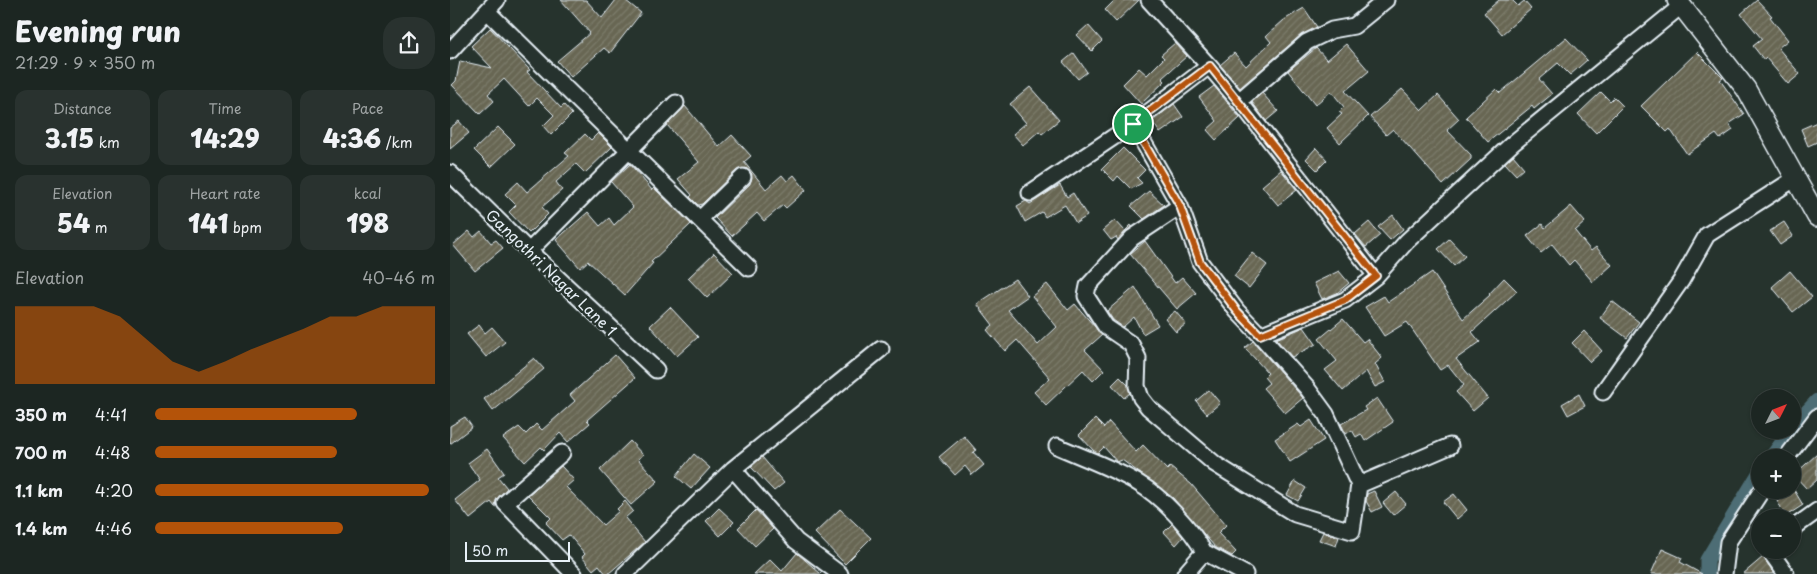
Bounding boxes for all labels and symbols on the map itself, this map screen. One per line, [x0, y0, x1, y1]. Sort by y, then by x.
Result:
pin [1112, 103, 1154, 145]
street label: Gangothri Nagar Lane 1 [481, 203, 623, 341]
north arrow [1751, 389, 1801, 439]
scale bar [465, 539, 570, 562]

